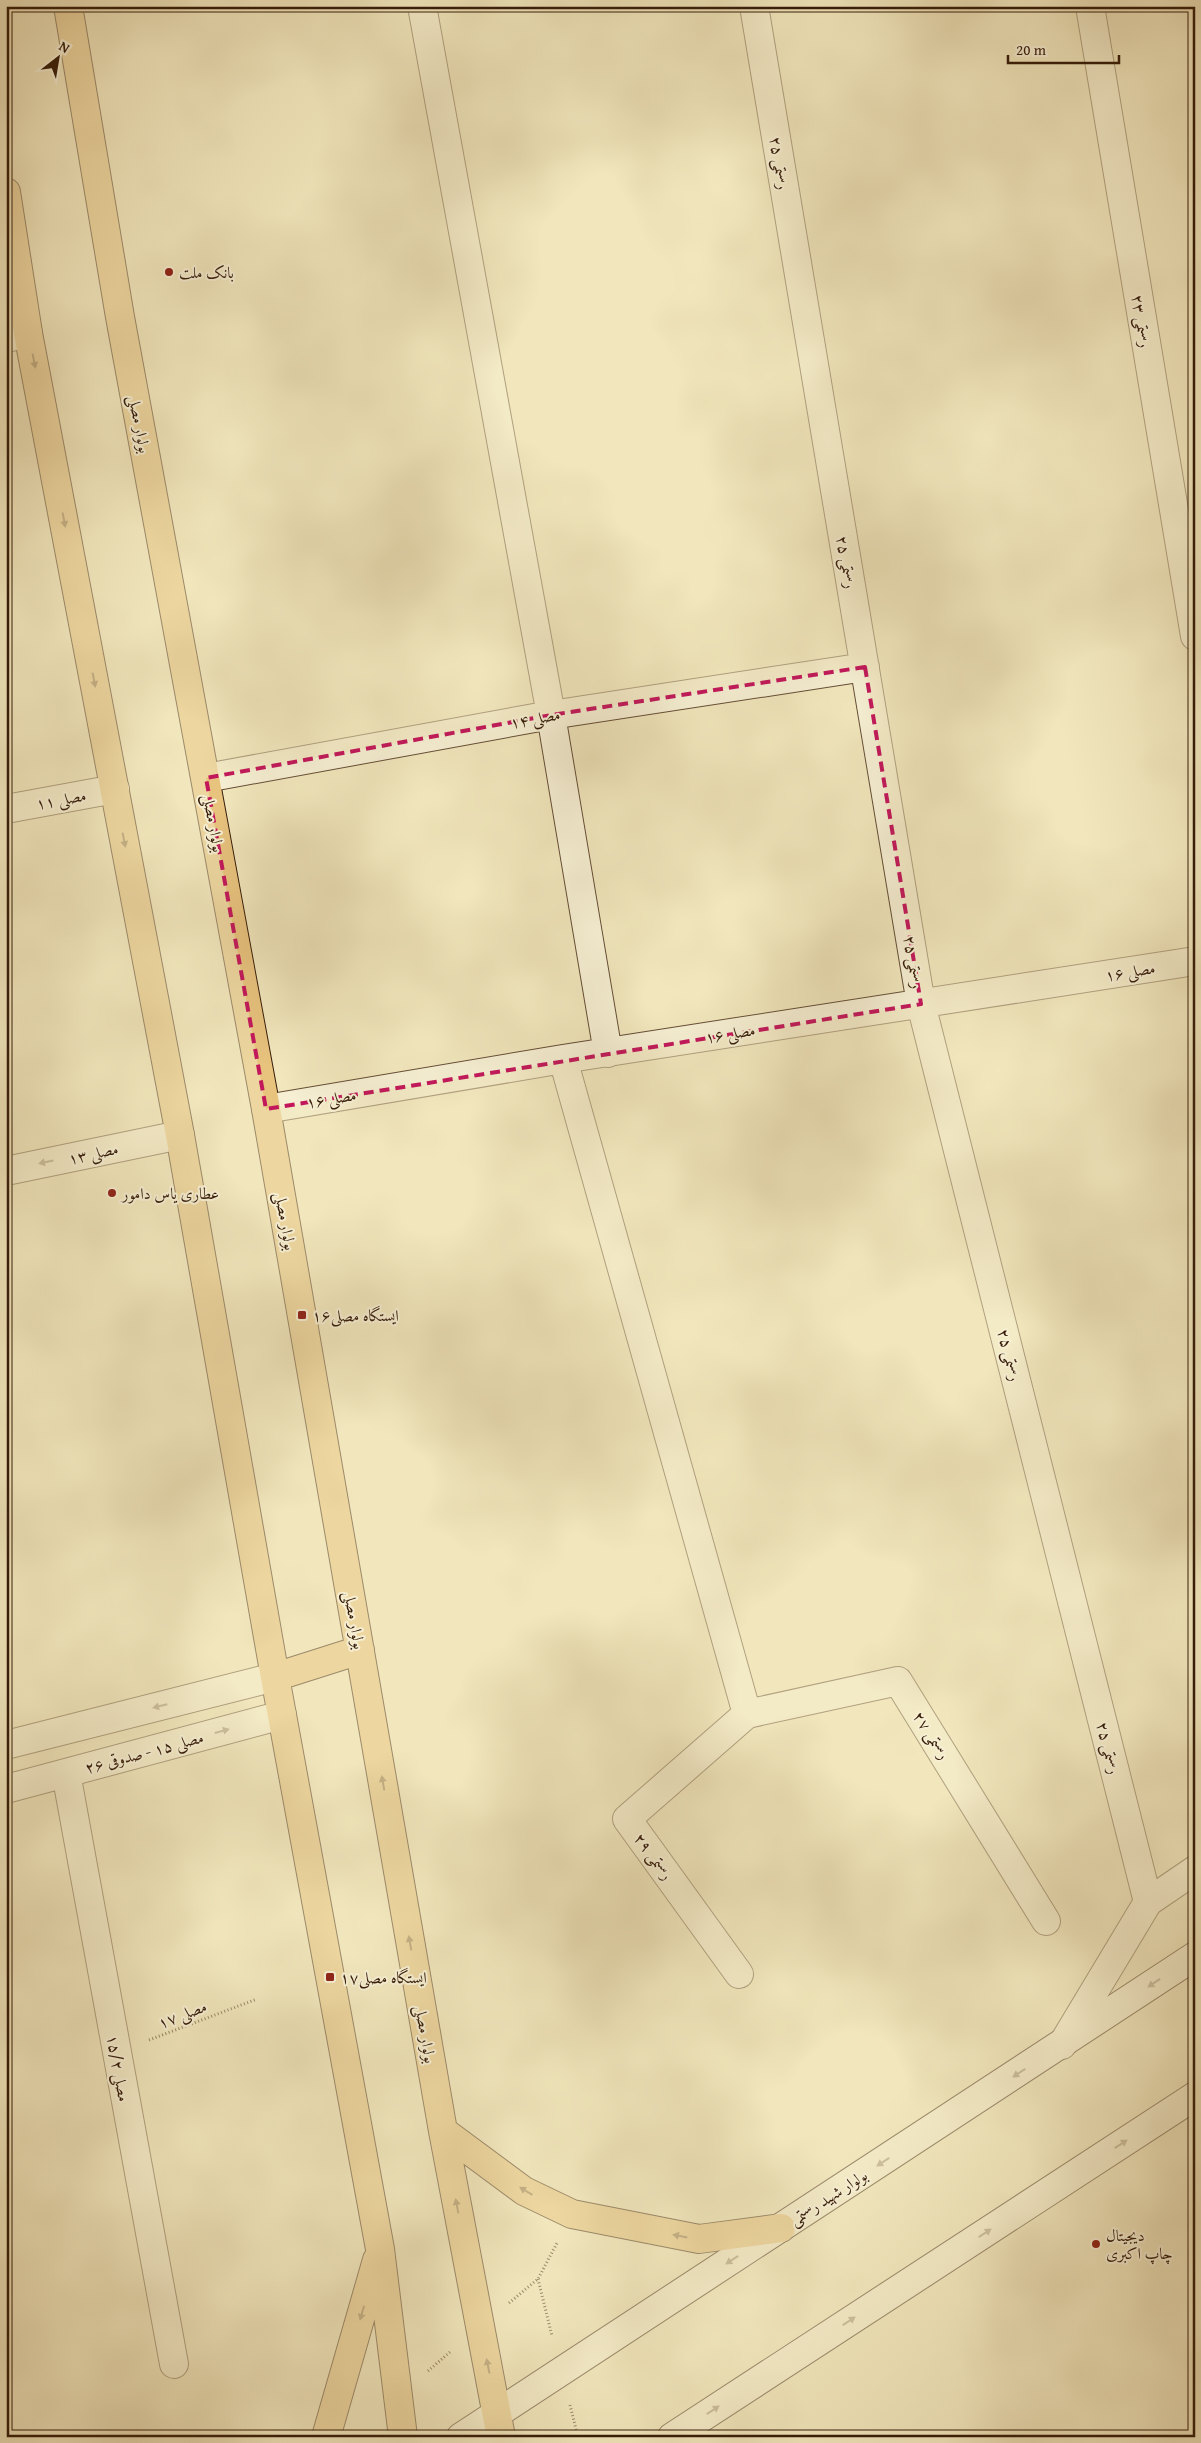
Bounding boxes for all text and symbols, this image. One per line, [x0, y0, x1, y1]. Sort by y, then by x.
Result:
north arrow [32, 32, 82, 82]
scale bar [1008, 32, 1120, 64]
text: N [56, 36, 74, 58]
text: 20 m [1016, 39, 1047, 60]
street label: رستمی ۲۵ [764, 135, 796, 191]
place label: بانک ملت [179, 260, 234, 284]
marker: بانک ملت [163, 266, 175, 278]
street label: رستمی ۲۳ [1126, 293, 1158, 349]
one-way arrow [30, 353, 38, 369]
street label: بولوار مصلی [123, 393, 157, 455]
one-way arrow [60, 513, 68, 528]
street label: رستمی ۲۵ [831, 534, 863, 590]
one-way arrow [91, 673, 99, 689]
street label: مصلی ۱۴ [508, 702, 562, 734]
street label: مصلی ۱۱ [34, 783, 88, 815]
street label: بولوار مصلی [197, 792, 231, 854]
one-way arrow [121, 832, 129, 848]
street label: رستمی ۲۵ [898, 934, 930, 990]
street label: مصلی ۱۶ [1103, 955, 1157, 987]
street label: مصلی ۱۶ [703, 1017, 757, 1049]
street label: مصلی ۱۶ [304, 1082, 358, 1114]
street label: مصلی ۱۳ [66, 1136, 120, 1170]
one-way arrow [38, 1159, 54, 1167]
place label: عطاری یاس دامور [120, 1181, 219, 1205]
marker: عطاری یاس دامور [106, 1187, 118, 1199]
street label: بولوار مصلی [269, 1190, 303, 1252]
place label: ایستگاه مصلی۱۶ [312, 1303, 399, 1327]
marker: ایستگاه مصلی۱۶ [296, 1309, 308, 1321]
street label: رستمی ۲۵ [992, 1326, 1028, 1384]
street label: بولوار مصلی [338, 1589, 372, 1651]
one-way arrow [152, 1702, 167, 1710]
street label: رستمی ۲۷ [908, 1706, 956, 1764]
street label: رستمی ۲۵ [1091, 1719, 1127, 1777]
street label: مصلی ۱۵ - صدوقی ۲۶ [82, 1725, 206, 1779]
one-way arrow [215, 1727, 230, 1735]
one-way arrow [378, 1775, 386, 1791]
street label: رستمی ۲۹ [629, 1827, 679, 1885]
one-way arrow [406, 1935, 414, 1951]
place label: ایستگاه مصلی۱۷ [340, 1965, 427, 1989]
marker: ایستگاه مصلی۱۷ [324, 1971, 336, 1983]
one-way arrow [1147, 1978, 1161, 1988]
street label: مصلی ۱۷ [154, 1994, 210, 2034]
street label: بولوار مصلی [409, 2003, 443, 2065]
street label: مصلی ۱۵/۲ [101, 2033, 137, 2103]
one-way arrow [1012, 2068, 1025, 2078]
one-way arrow [1114, 2139, 1128, 2149]
one-way arrow [876, 2157, 889, 2166]
street label: بولوار شهید رستمی [784, 2163, 872, 2231]
one-way arrow [519, 2186, 532, 2195]
one-way arrow [453, 2198, 461, 2214]
place label: دیجیتال چاپ اکبری [1106, 2223, 1173, 2265]
one-way arrow [978, 2228, 991, 2237]
one-way arrow [672, 2231, 688, 2239]
marker: دیجیتال چاپ اکبری [1090, 2238, 1102, 2250]
one-way arrow [725, 2255, 739, 2265]
one-way arrow [357, 2306, 365, 2321]
one-way arrow [842, 2317, 855, 2326]
one-way arrow [484, 2358, 492, 2374]
one-way arrow [706, 2405, 719, 2415]

